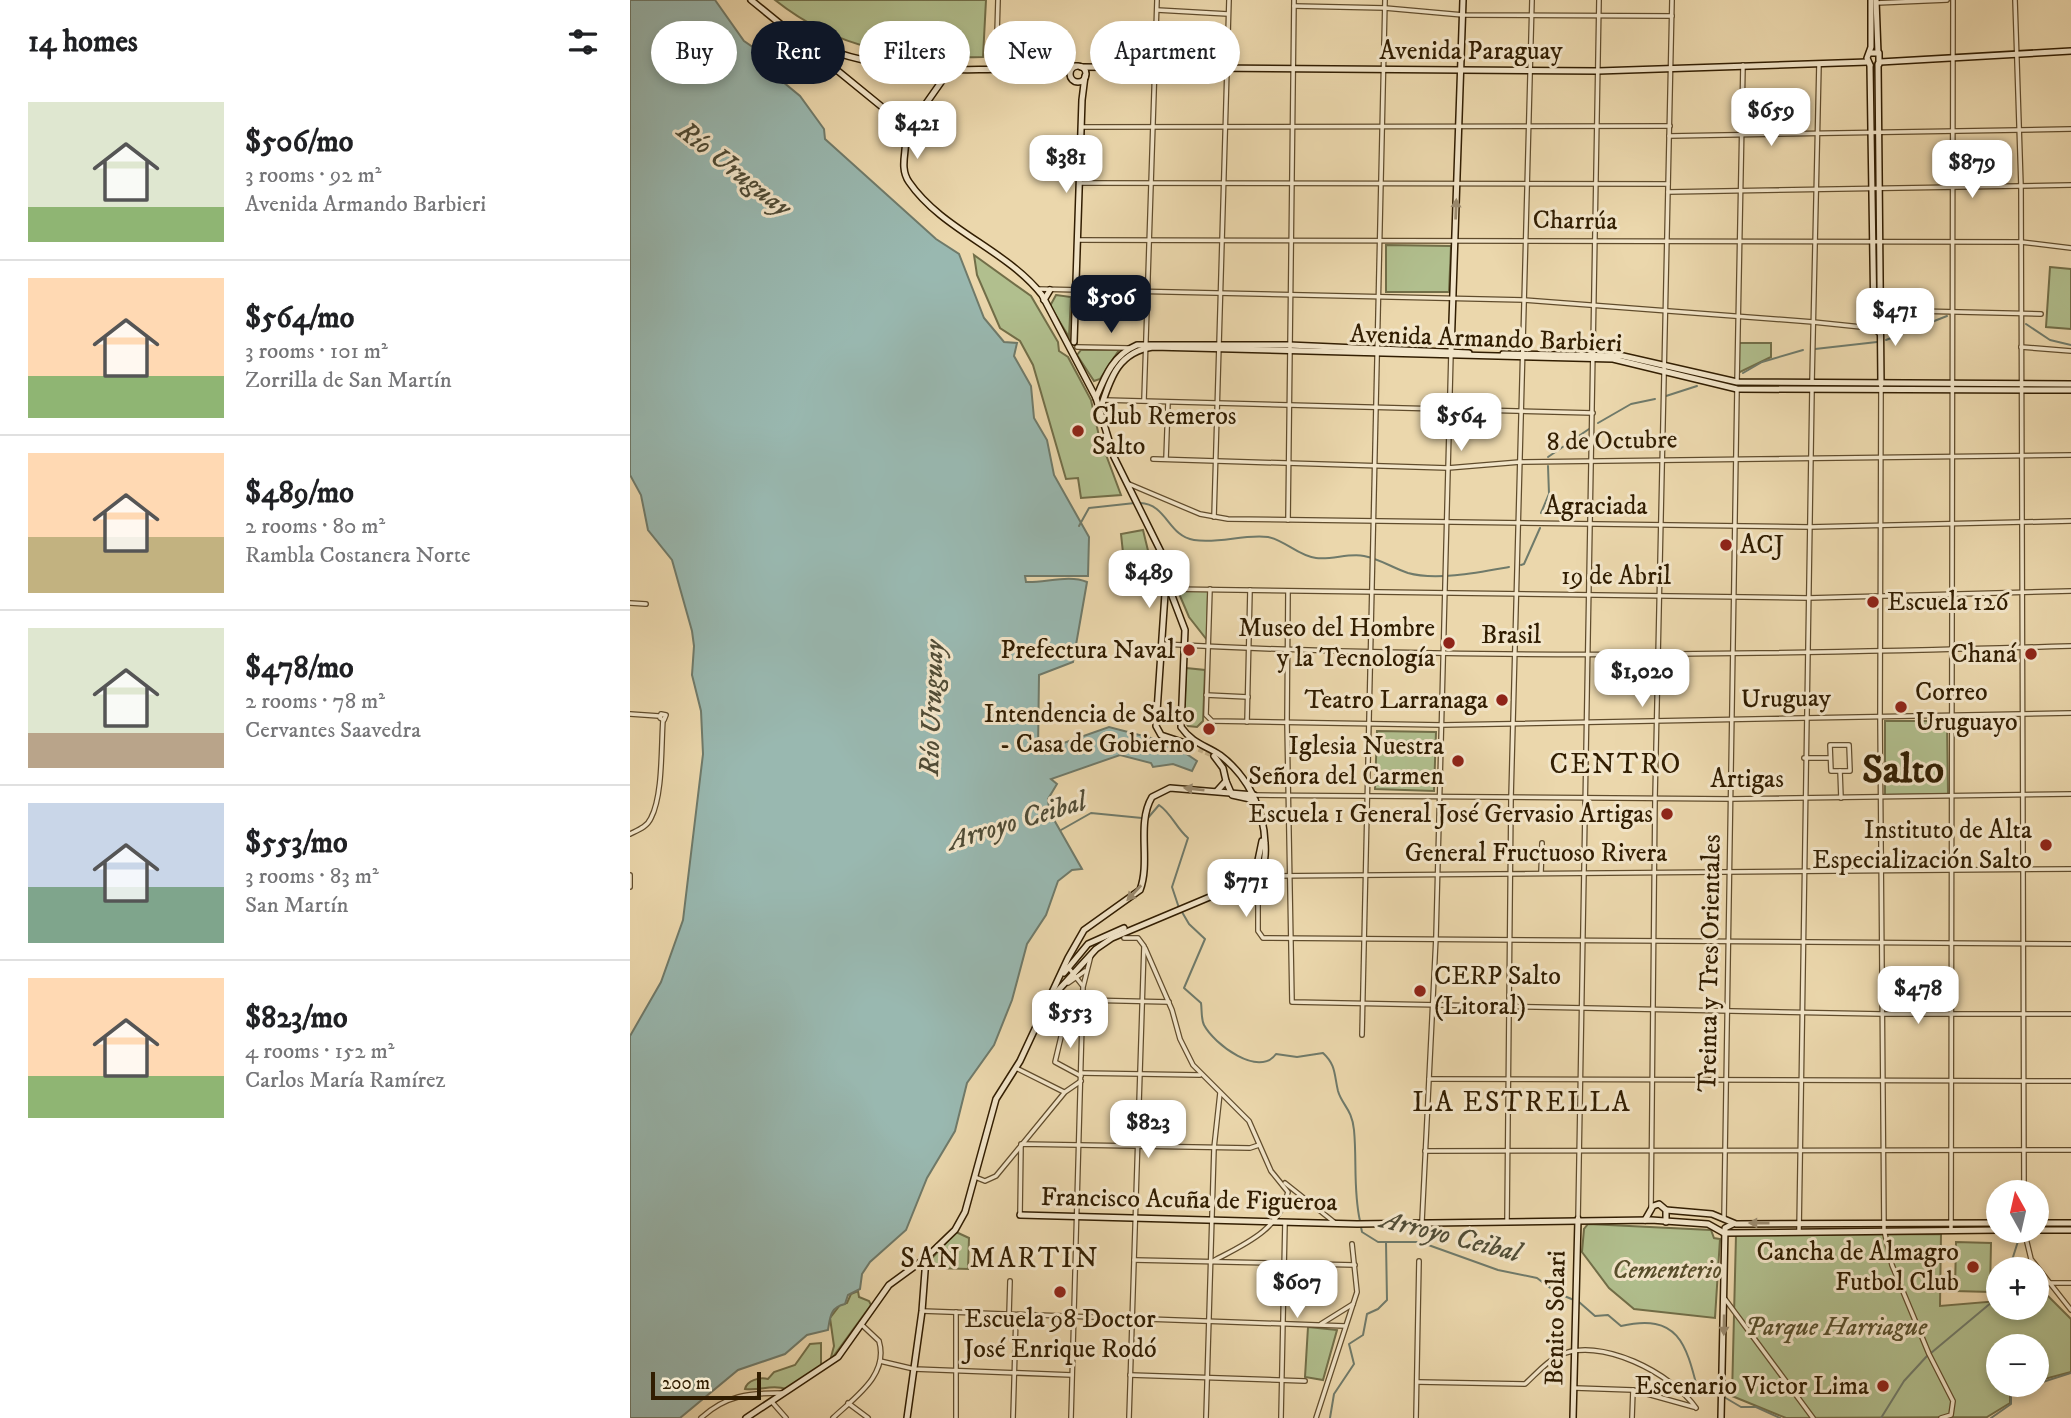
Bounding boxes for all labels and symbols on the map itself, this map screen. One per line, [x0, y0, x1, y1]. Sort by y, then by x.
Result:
street label: Avenida Paraguay [1379, 35, 1563, 68]
pin: $659 [1730, 88, 1812, 148]
pin: $421 [876, 102, 958, 161]
water label: Río Uruguay [669, 113, 800, 226]
pin: $381 [1025, 136, 1107, 195]
pin: $879 [1931, 140, 2013, 200]
one-way arrow [1450, 198, 1461, 220]
street label: Charrúa [1532, 204, 1618, 238]
pin: $506 [1070, 276, 1152, 335]
pin: $471 [1854, 288, 1936, 348]
street label: Avenida Armando Barbieri [1349, 318, 1623, 360]
pin: $564 [1420, 393, 1502, 453]
place label: Club Remeros Salto [1092, 400, 1236, 463]
marker: Club Remeros Salto [1070, 423, 1086, 439]
street label: 8 de Octubre [1546, 423, 1678, 459]
street label: Agraciada [1545, 490, 1647, 523]
place label: ACJ [1740, 529, 1784, 562]
marker: ACJ [1718, 537, 1734, 553]
pin: $489 [1108, 550, 1190, 610]
street label: 19 de Abril [1561, 560, 1671, 593]
place label: Escuela 126 [1887, 586, 2010, 619]
marker: Escuela 126 [1865, 594, 1881, 610]
place label: Museo del Hombre y la Tecnología [1238, 612, 1435, 675]
street label: Brasil [1481, 619, 1541, 652]
place label: Prefectura Naval [1000, 634, 1175, 667]
marker: Museo del Hombre y la Tecnología [1441, 635, 1457, 651]
water label: Río Uruguay [912, 637, 952, 778]
place label: Chaná [1950, 638, 2017, 671]
marker: Prefectura Naval [1181, 642, 1197, 658]
marker: Chaná [2023, 646, 2039, 662]
pin: $1,020 [1585, 650, 1699, 709]
place label: Correo Uruguayo [1915, 676, 2018, 739]
street label: Uruguay [1741, 682, 1832, 716]
place label: Teatro Larranaga [1304, 684, 1488, 717]
marker: Teatro Larranaga [1494, 692, 1510, 708]
place label: Intendencia de Salto - Casa de Gobierno [984, 698, 1195, 761]
marker: Correo Uruguayo [1893, 699, 1909, 715]
marker: Intendencia de Salto - Casa de Gobierno [1201, 721, 1217, 737]
place label: Iglesia Nuestra Señora del Carmen [1248, 730, 1444, 793]
district label: Salto [1862, 746, 1944, 796]
district label: CENTRO [1550, 747, 1682, 782]
marker: Iglesia Nuestra Señora del Carmen [1450, 753, 1466, 769]
street label: Artigas [1710, 763, 1784, 796]
water label: Arroyo Ceibal [941, 783, 1093, 859]
one-way arrow [1183, 784, 1205, 795]
place label: Escuela 1 General José Gervasio Artigas [1248, 798, 1653, 831]
marker: Escuela 1 General José Gervasio Artigas [1659, 806, 1675, 822]
place label: Instituto de Alta Especialización Salto [1812, 814, 2032, 877]
street label: Treinta y Tres Orientales [1691, 834, 1729, 1092]
street label: General Fructuoso Rivera [1405, 837, 1667, 870]
marker: Instituto de Alta Especialización Salto [2038, 837, 2054, 853]
pin: $771 [1205, 860, 1287, 919]
one-way arrow [1125, 885, 1142, 902]
place label: CERP Salto (Litoral) [1434, 960, 1561, 1023]
pin: $478 [1877, 967, 1959, 1026]
marker: CERP Salto (Litoral) [1412, 983, 1428, 999]
pin: $553 [1029, 990, 1111, 1050]
district label: LA ESTRELLA [1412, 1085, 1632, 1120]
pin: $823 [1107, 1100, 1189, 1160]
north arrow [1986, 1180, 2049, 1242]
street label: Francisco Acuña de Figueroa [1040, 1181, 1338, 1219]
water label: Arroyo Ceibal [1375, 1201, 1527, 1271]
one-way arrow [1748, 1218, 1770, 1229]
place label: Cancha de Almagro Futbol Club [1756, 1236, 1959, 1299]
district label: SAN MARTIN [900, 1241, 1100, 1276]
street label: Benito Solari [1538, 1250, 1574, 1386]
park label: Cementerio [1612, 1254, 1722, 1287]
marker: Cancha de Almagro Futbol Club [1965, 1259, 1981, 1275]
pin: $607 [1256, 1260, 1338, 1320]
marker: Escuela 98 Doctor José Enrique Rodó [1052, 1284, 1068, 1300]
place label: Escuela 98 Doctor José Enrique Rodó [961, 1303, 1157, 1366]
park label: Parque Harriague [1745, 1311, 1928, 1344]
one-way arrow [1718, 1315, 1729, 1337]
scale bar [651, 1369, 761, 1401]
place label: Escenario Victor Lima [1634, 1370, 1869, 1403]
marker: Escenario Victor Lima [1875, 1378, 1891, 1394]

